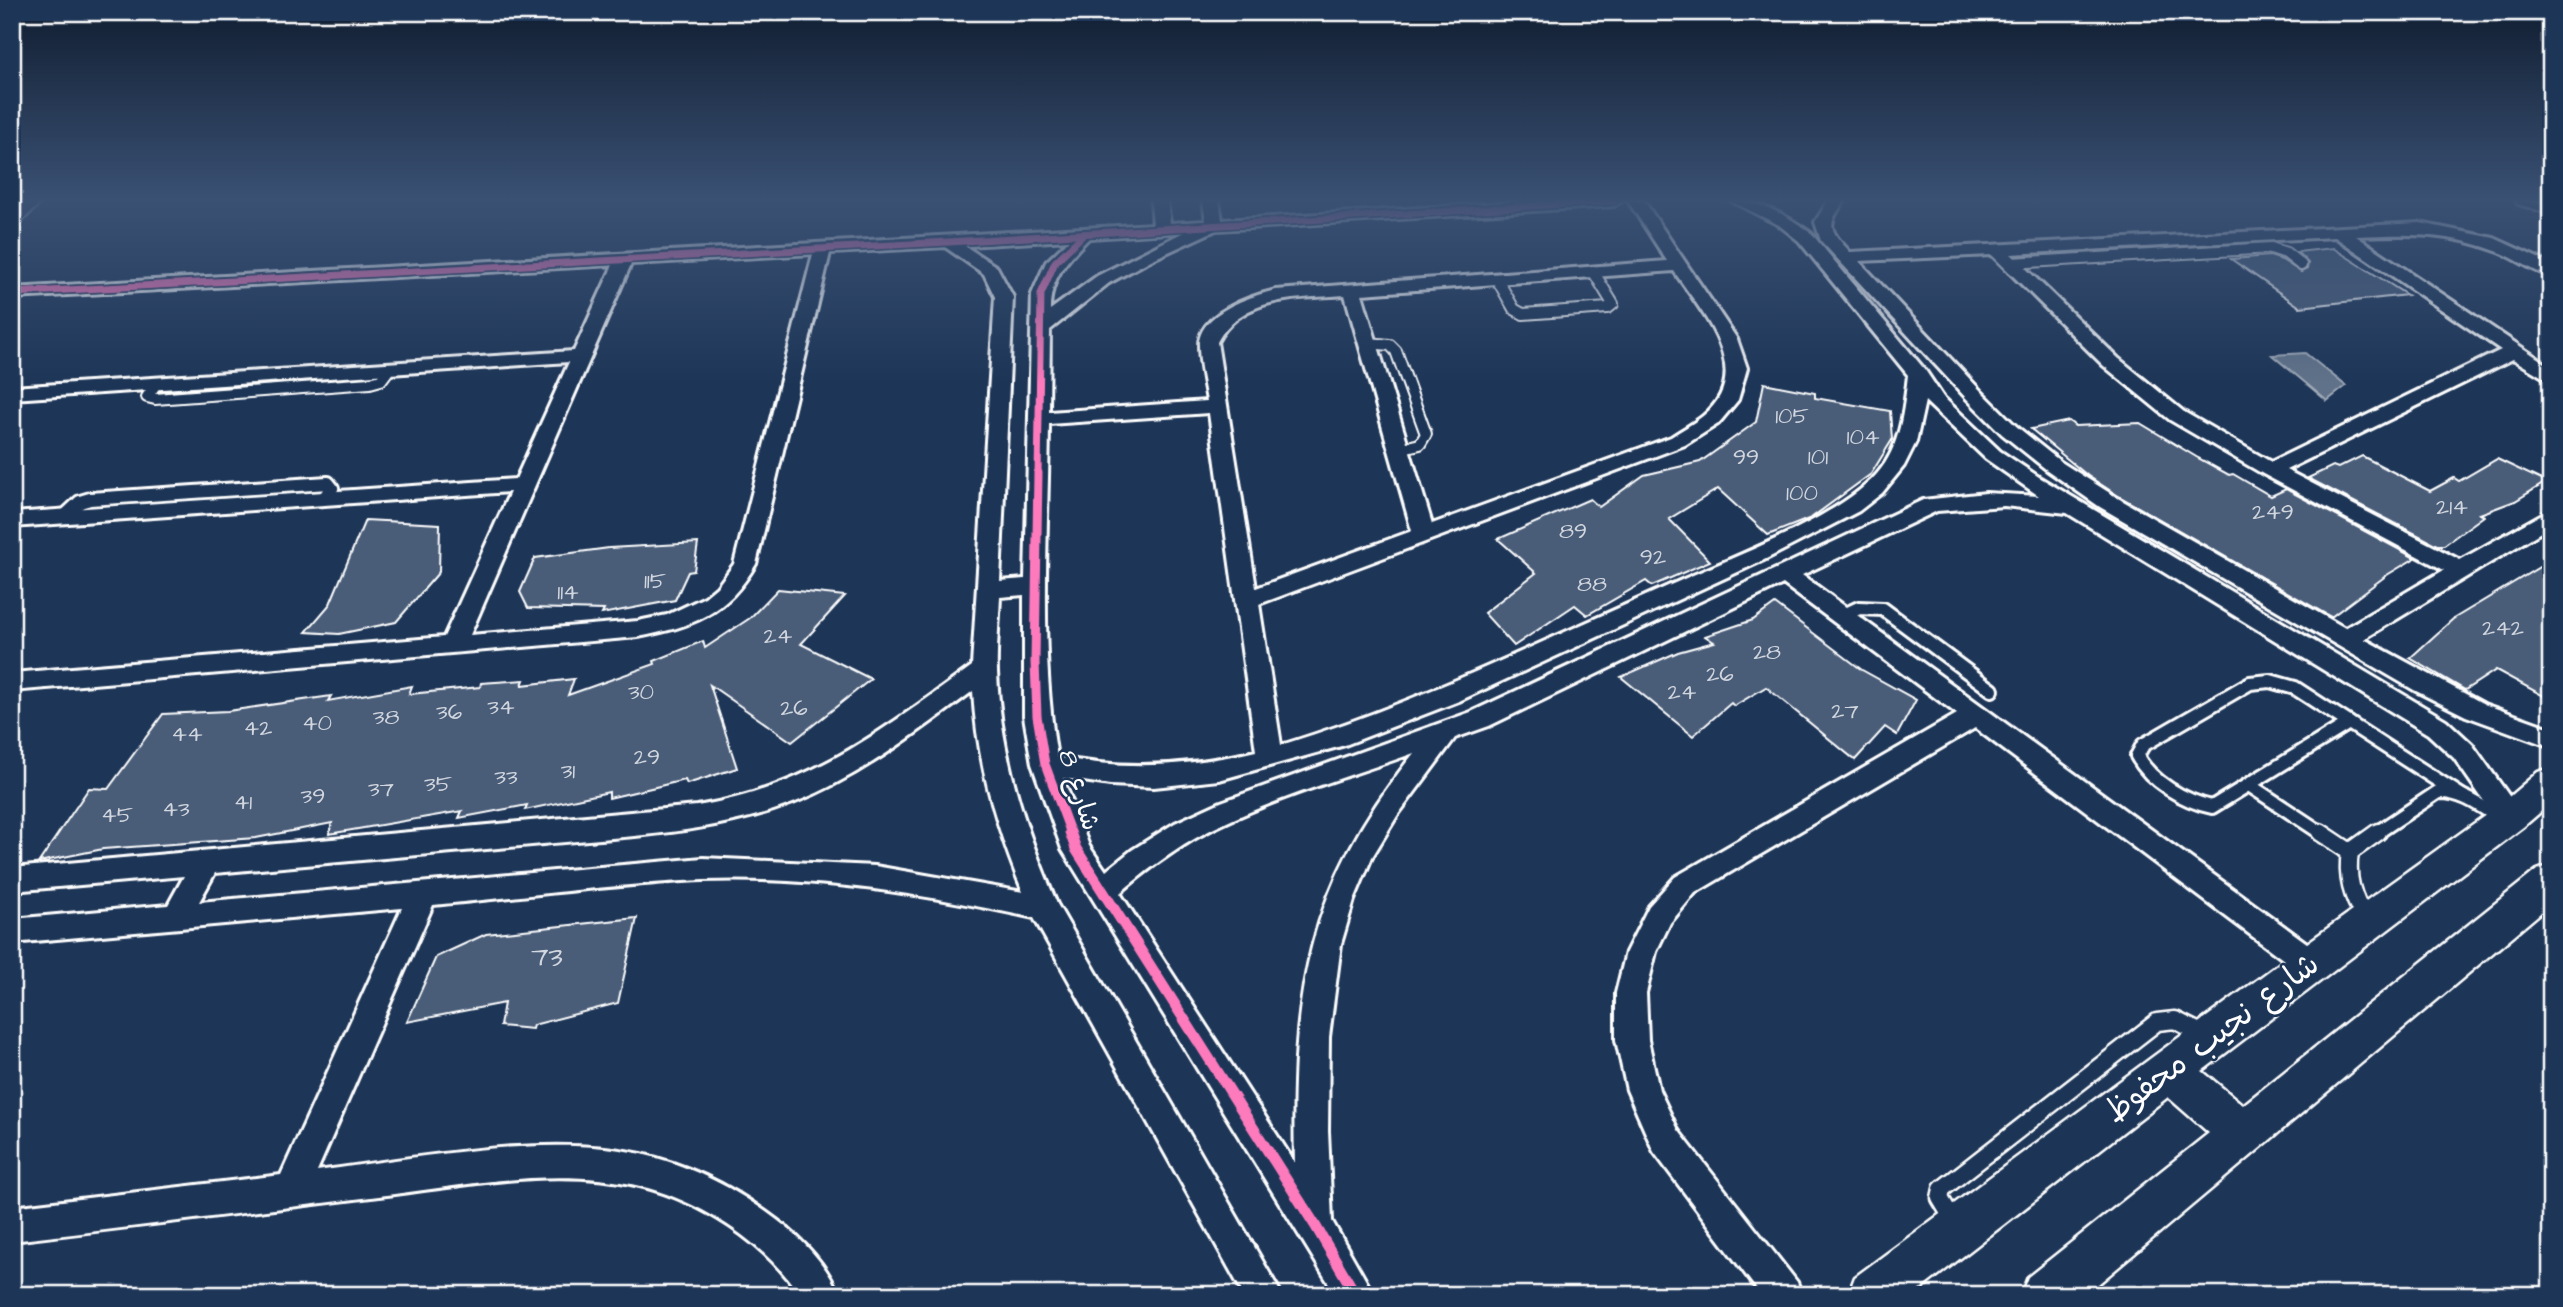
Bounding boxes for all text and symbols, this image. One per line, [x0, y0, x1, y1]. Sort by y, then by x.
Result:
house number: 105 [1775, 400, 1809, 432]
house number: 104 [1846, 421, 1880, 453]
house number: 99 [1733, 441, 1759, 473]
house number: 101 [1808, 441, 1828, 473]
house number: 100 [1786, 477, 1818, 509]
house number: 214 [2436, 491, 2468, 523]
house number: 249 [2252, 496, 2294, 528]
house number: 89 [1559, 515, 1587, 547]
house number: 92 [1640, 541, 1666, 573]
house number: 115 [644, 565, 666, 597]
house number: 88 [1577, 568, 1607, 600]
house number: 114 [557, 576, 579, 608]
house number: 242 [2482, 612, 2524, 644]
house number: 24 [764, 620, 793, 652]
house number: 28 [1753, 636, 1781, 668]
house number: 26 [1706, 658, 1734, 690]
house number: 30 [628, 676, 654, 708]
house number: 24 [1668, 676, 1697, 708]
house number: 34 [487, 691, 515, 723]
house number: 26 [780, 692, 808, 724]
house number: 27 [1831, 695, 1859, 727]
house number: 36 [436, 696, 462, 728]
house number: 38 [373, 701, 399, 733]
house number: 40 [302, 707, 332, 739]
house number: 42 [244, 712, 272, 744]
house number: 44 [171, 718, 203, 750]
house number: 29 [634, 741, 660, 773]
street label: شارع 8 [1049, 745, 1109, 835]
house number: 31 [561, 755, 575, 787]
house number: 33 [494, 761, 518, 793]
house number: 35 [424, 768, 452, 800]
house number: 37 [368, 773, 394, 805]
house number: 39 [301, 780, 325, 812]
house number: 41 [234, 786, 252, 818]
house number: 43 [162, 793, 190, 825]
house number: 45 [101, 799, 133, 831]
house number: 73 [531, 938, 563, 977]
street label: شارع نجيب محفوظ [2095, 942, 2329, 1134]

